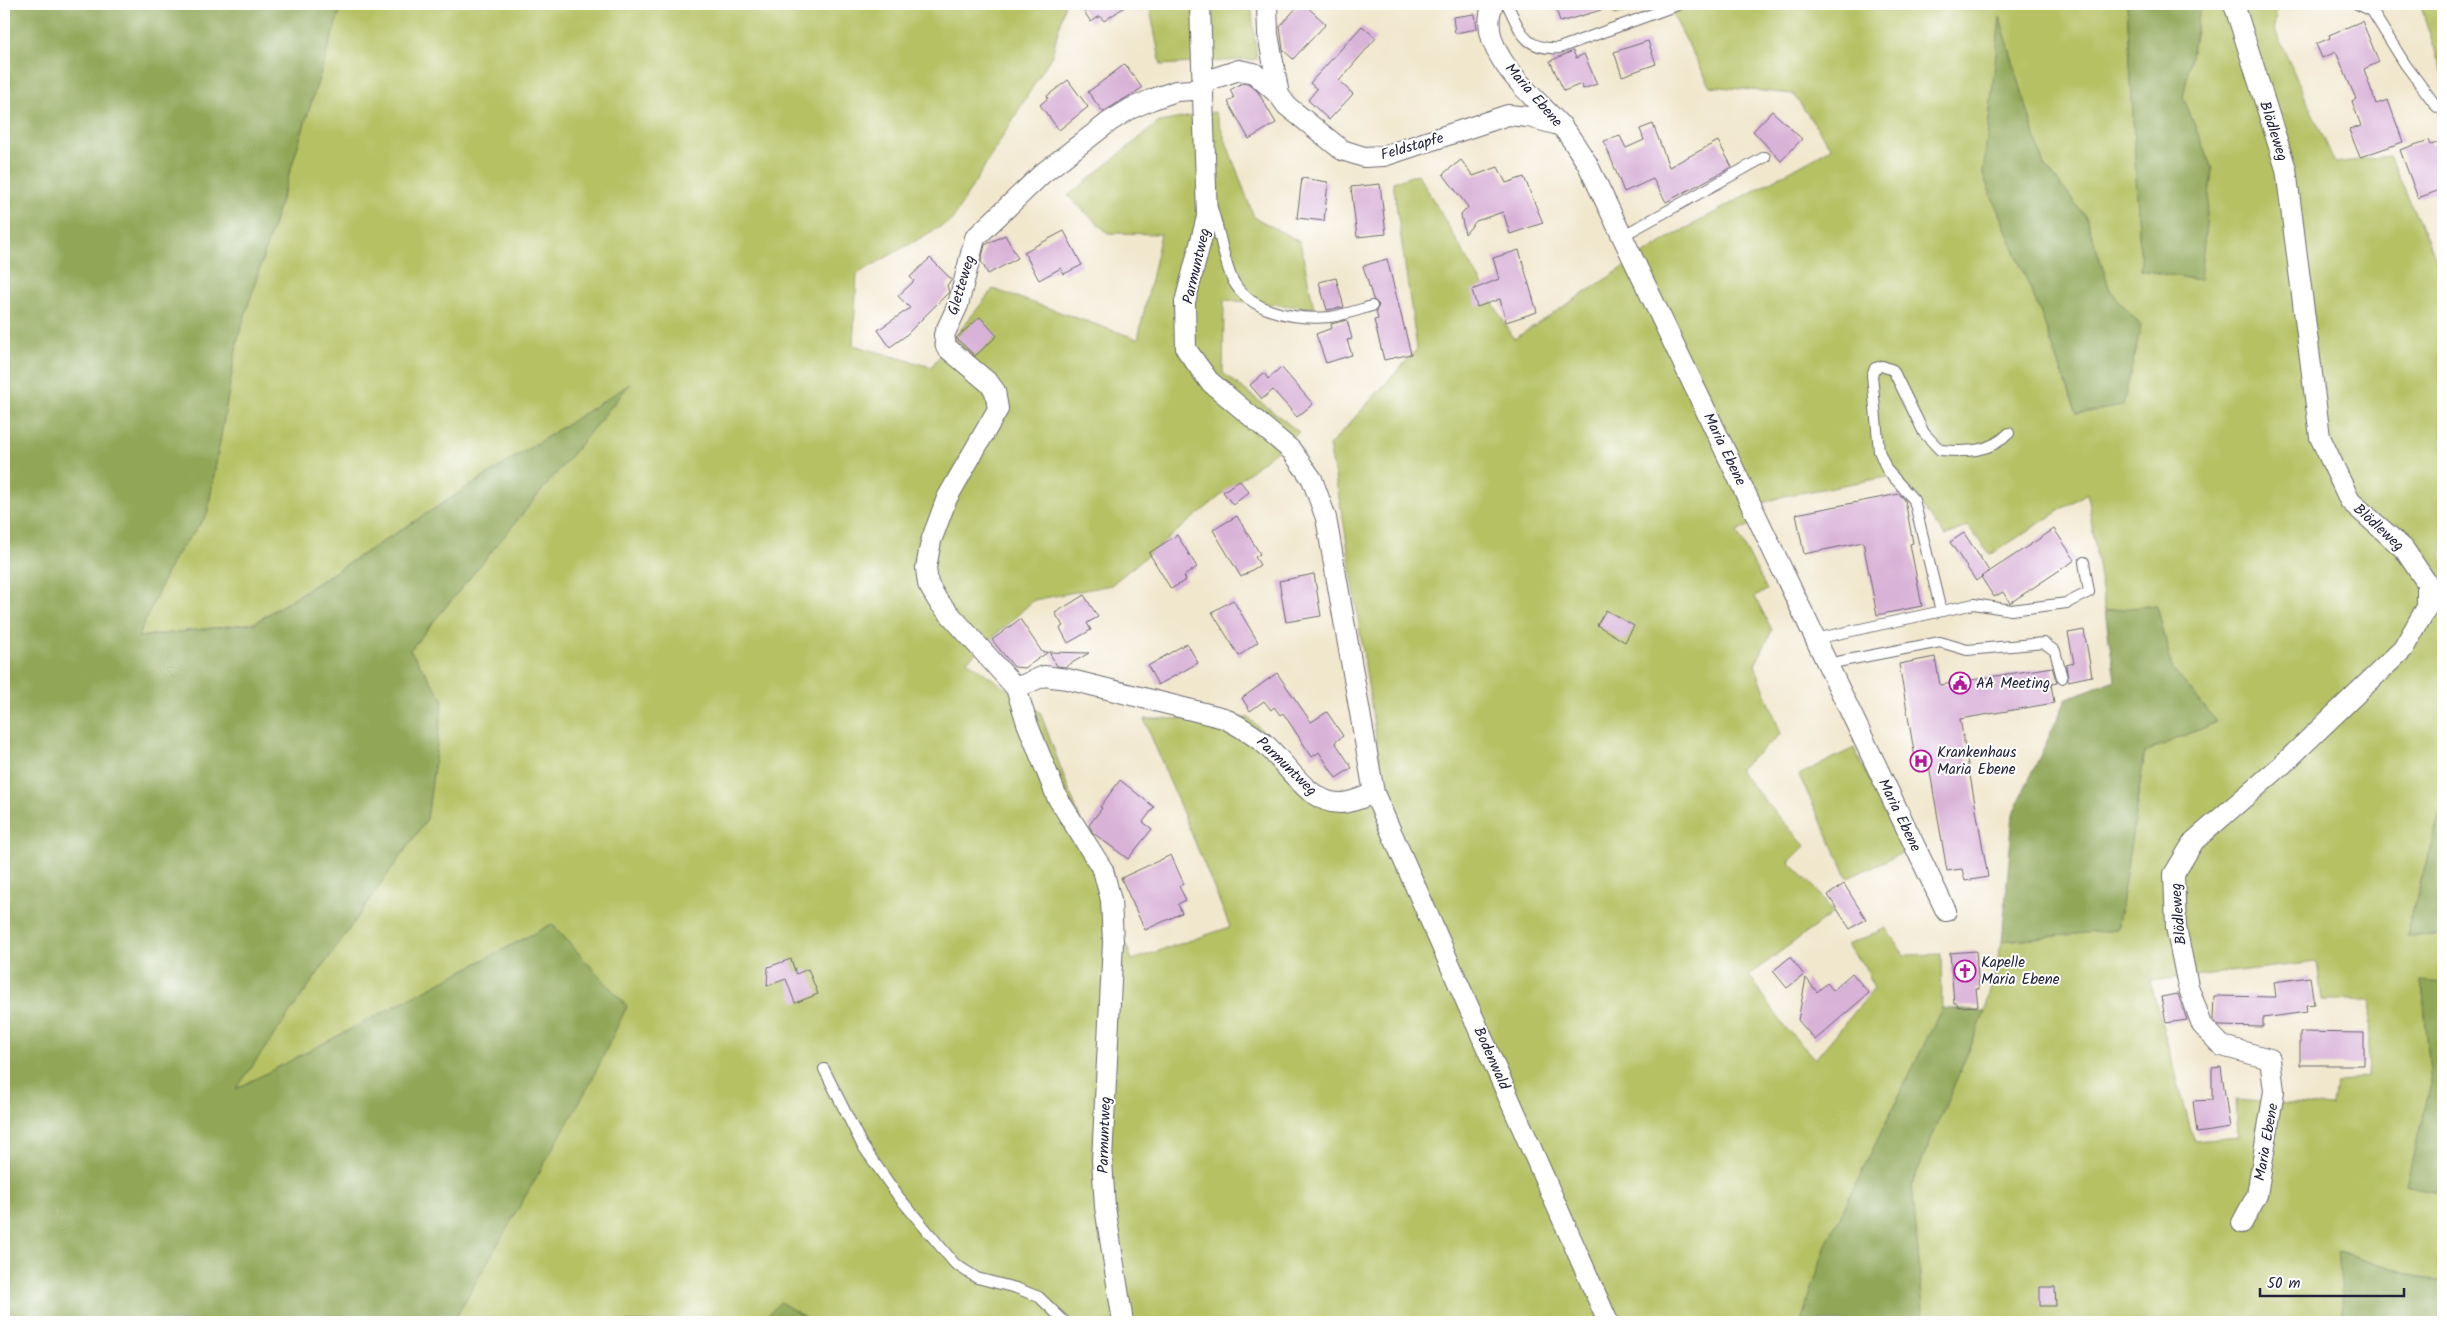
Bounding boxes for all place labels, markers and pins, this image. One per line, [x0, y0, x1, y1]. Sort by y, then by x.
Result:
public building icon: AA Meeting [1948, 671, 1972, 695]
place label: AA Meeting [1976, 672, 2050, 696]
place label: Krankenhaus Maria Ebene [1937, 741, 2017, 782]
hospital icon: Krankenhaus Maria Ebene [1909, 749, 1933, 773]
place label: Kapelle Maria Ebene [1981, 951, 2060, 992]
church icon: Kapelle Maria Ebene [1953, 959, 1977, 983]

